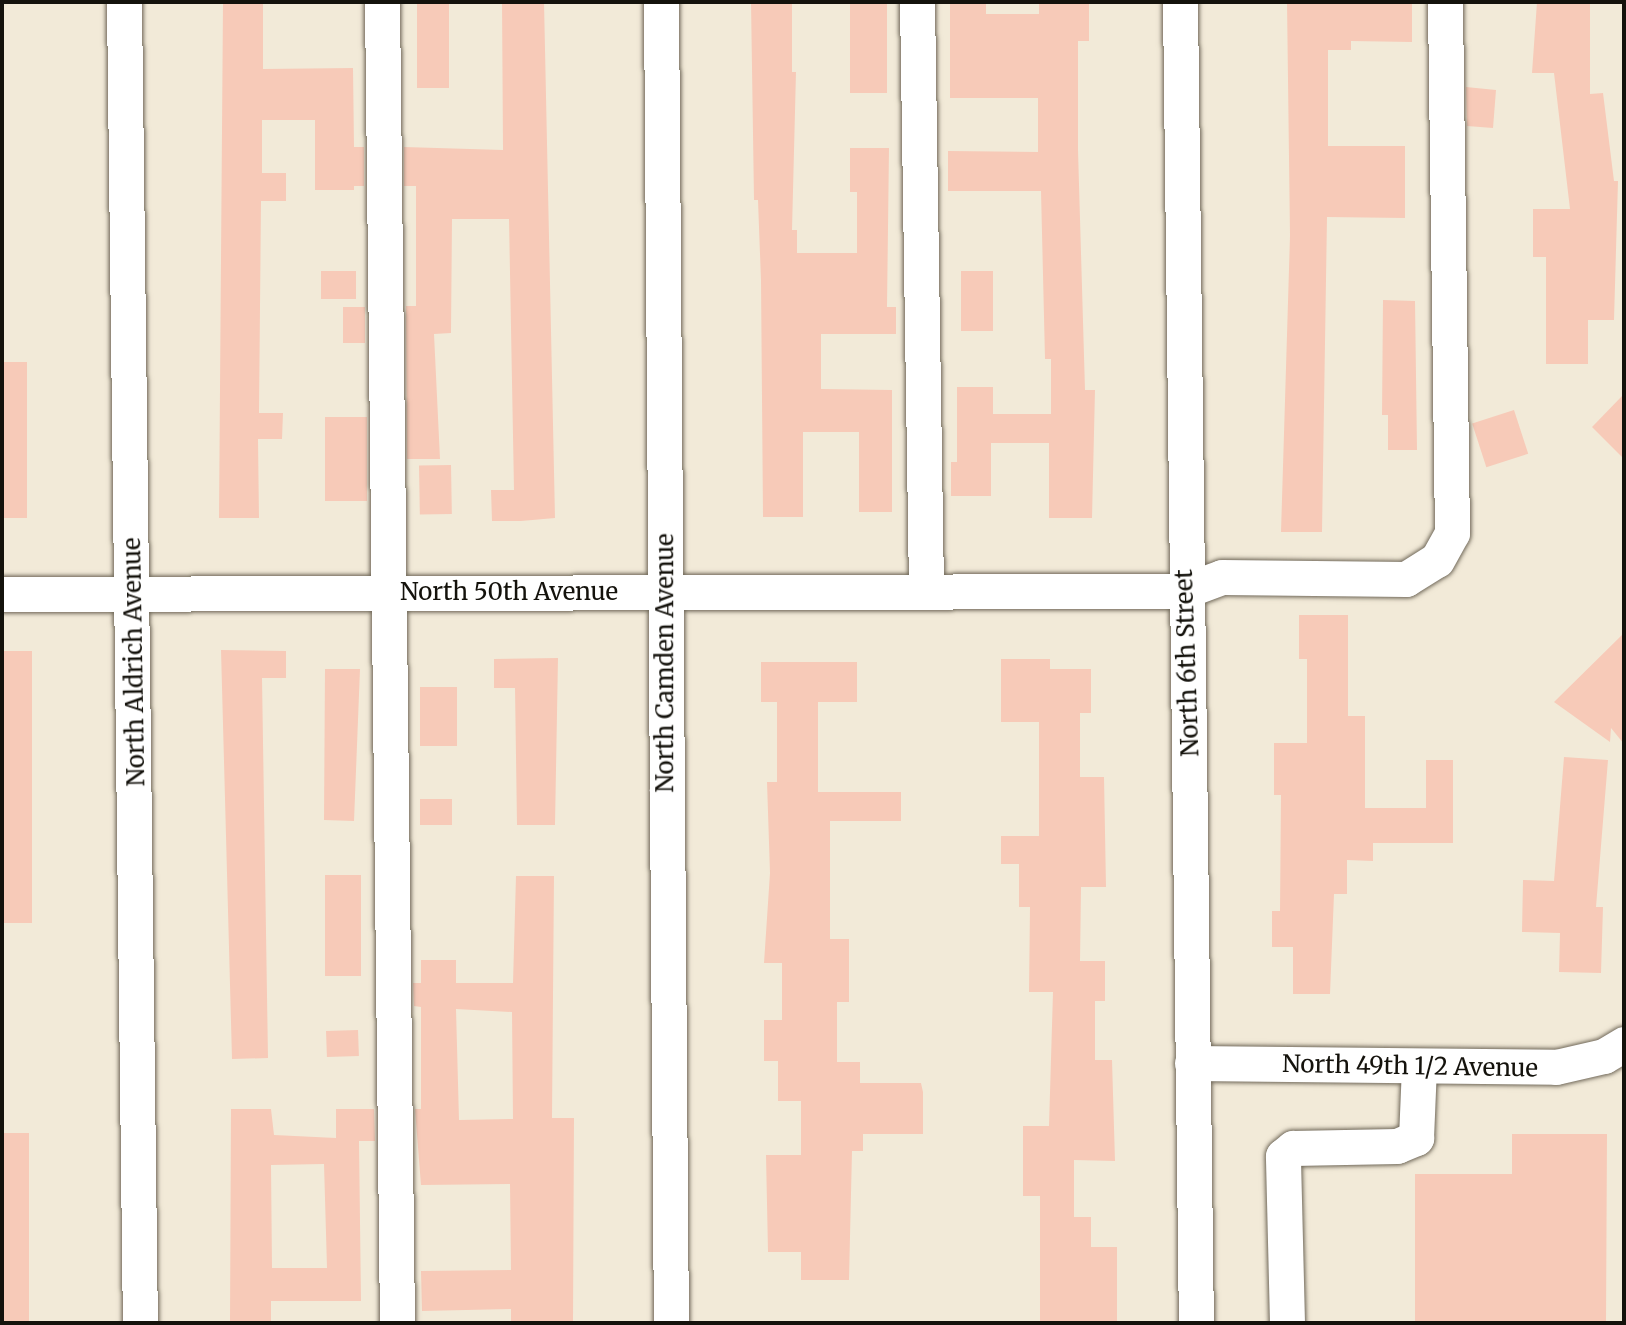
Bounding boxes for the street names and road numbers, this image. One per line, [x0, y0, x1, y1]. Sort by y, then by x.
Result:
street label: North Camden Avenue [651, 533, 679, 793]
street label: North Aldrich Avenue [117, 537, 151, 787]
street label: North 6th Street [1169, 569, 1205, 757]
street label: North 50th Avenue [400, 578, 618, 606]
street label: North 49th 1/2 Avenue [1282, 1049, 1538, 1083]

